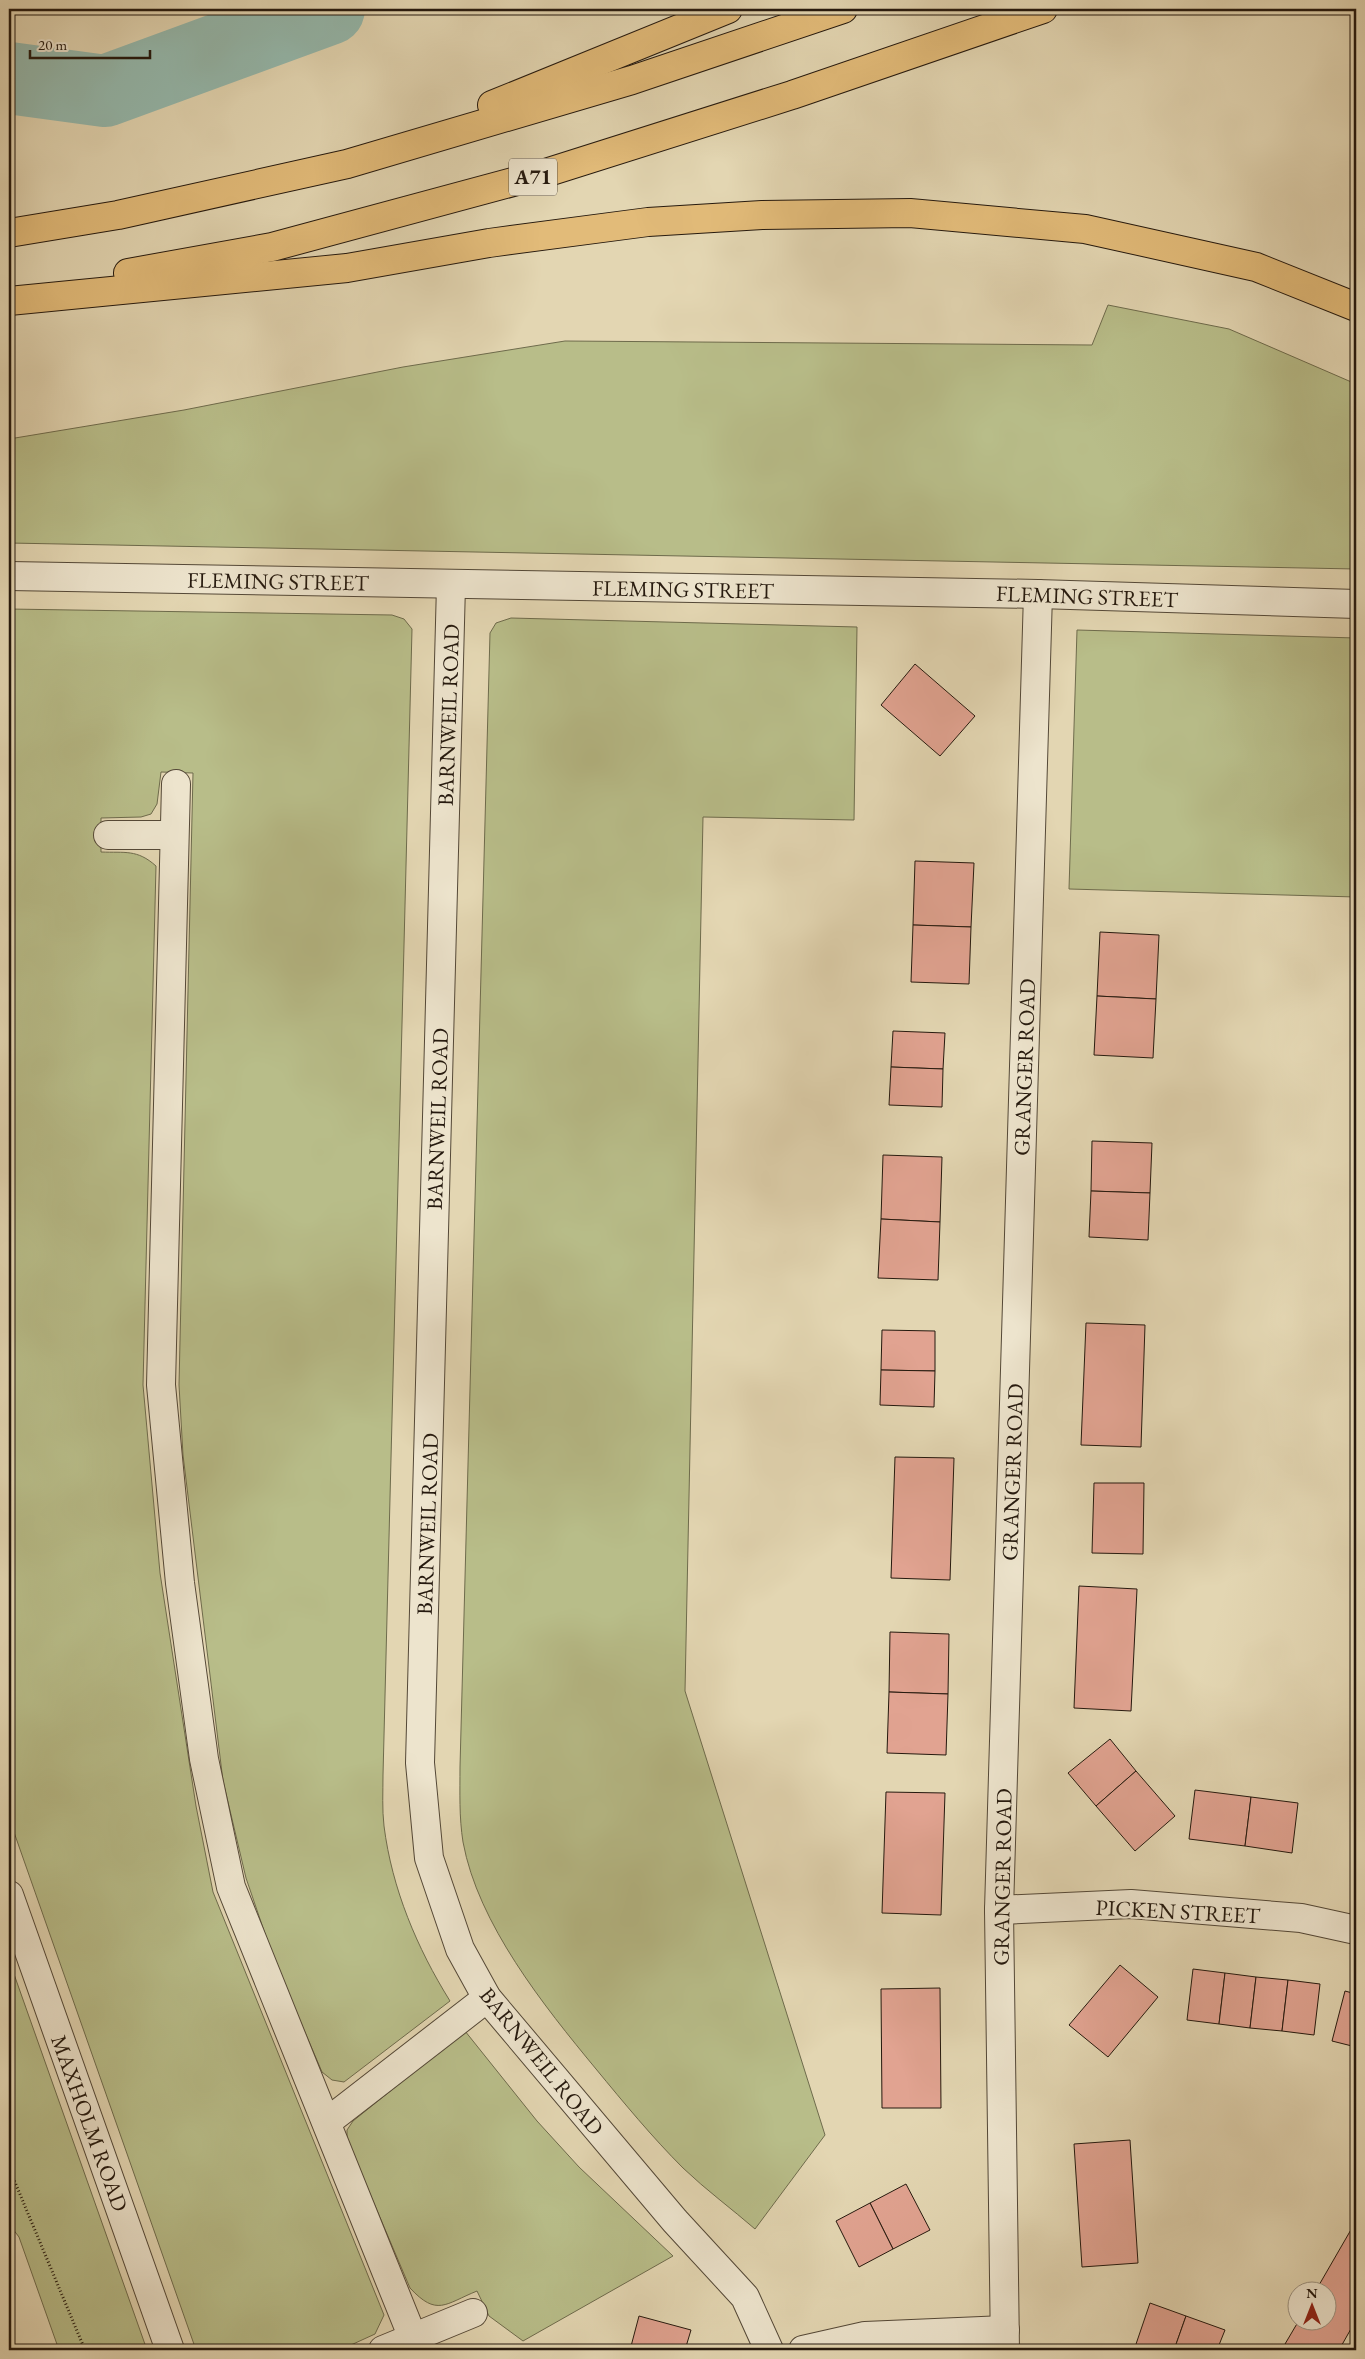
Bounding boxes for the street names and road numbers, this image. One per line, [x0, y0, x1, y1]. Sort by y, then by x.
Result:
road number: A71 [509, 158, 557, 196]
street label: FLEMING STREET [187, 565, 369, 598]
street label: FLEMING STREET [592, 573, 774, 606]
street label: FLEMING STREET [996, 579, 1179, 614]
street label: BARNWEIL ROAD [431, 623, 466, 807]
street label: GRANGER ROAD [1007, 978, 1042, 1156]
street label: BARNWEIL ROAD [420, 1027, 455, 1211]
street label: GRANGER ROAD [995, 1383, 1030, 1561]
street label: BARNWEIL ROAD [410, 1432, 445, 1616]
street label: GRANGER ROAD [986, 1788, 1019, 1966]
street label: PICKEN STREET [1095, 1893, 1261, 1930]
street label: BARNWEIL ROAD [473, 1981, 610, 2141]
street label: MAXHOLM ROAD [44, 2031, 135, 2215]

